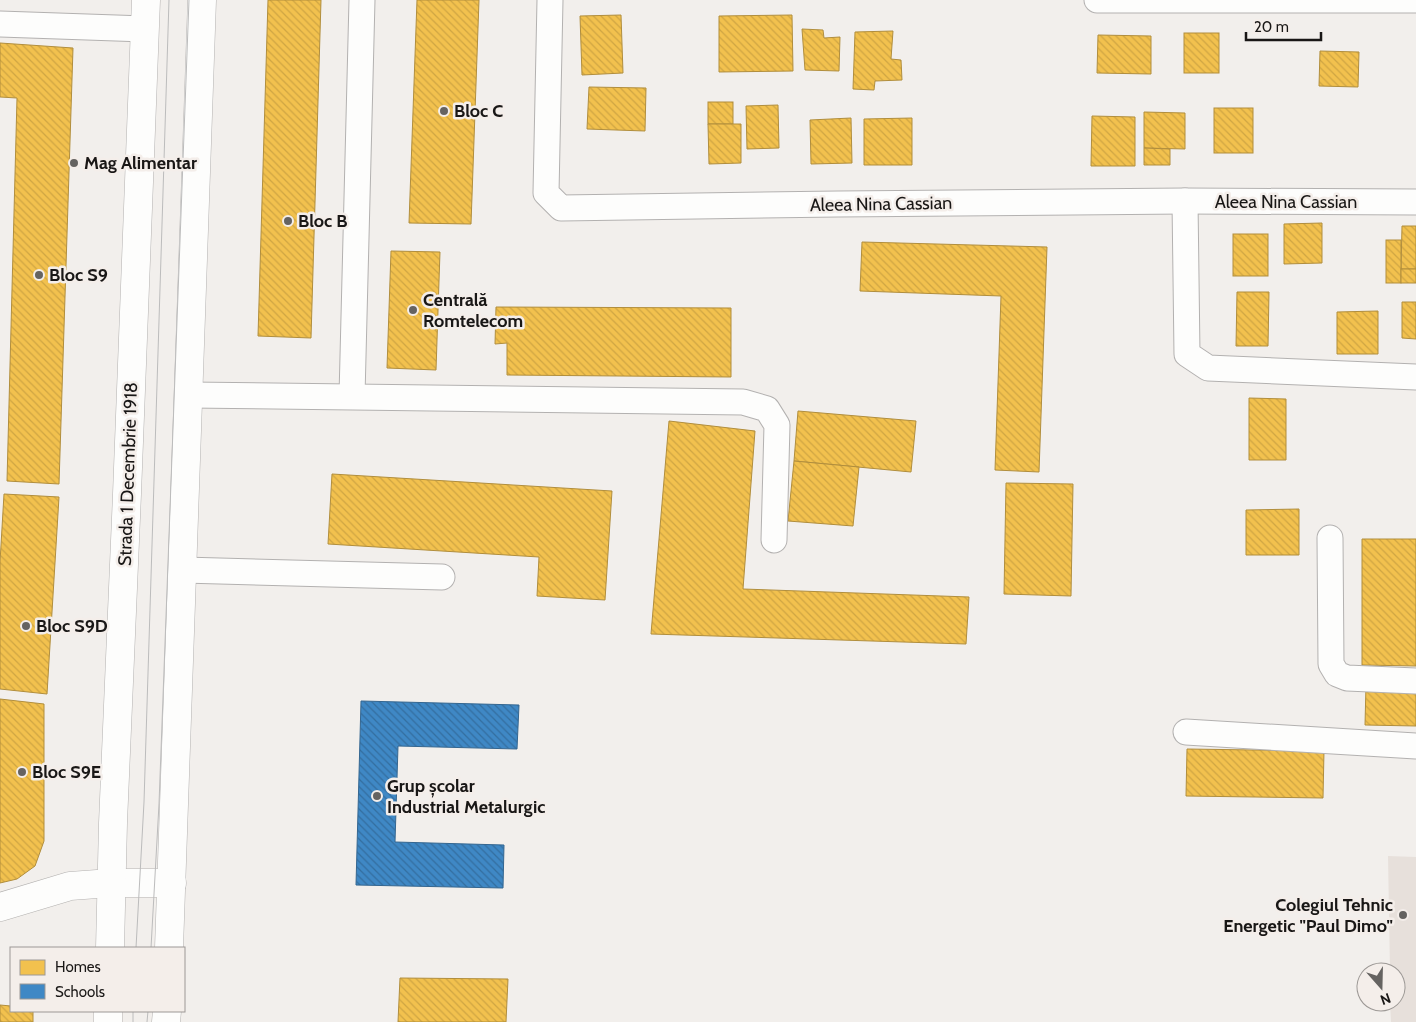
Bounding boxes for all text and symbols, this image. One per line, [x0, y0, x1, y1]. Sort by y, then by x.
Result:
scale bar [1246, 10, 1321, 42]
text: 20 m [1254, 18, 1289, 36]
place label: Bloc C [454, 100, 503, 122]
marker: Bloc C [438, 105, 450, 117]
place label: Mag Alimentar [84, 152, 197, 174]
marker: Mag Alimentar [68, 157, 80, 169]
street label: Aleea Nina Cassian [1215, 191, 1357, 213]
street label: Aleea Nina Cassian [810, 192, 952, 216]
place label: Bloc B [298, 210, 348, 232]
marker: Bloc B [282, 215, 294, 227]
place label: Bloc S9 [49, 264, 108, 286]
marker: Bloc S9 [33, 269, 45, 281]
place label: Centrală Romtelecom [423, 289, 523, 332]
marker: Centrală Romtelecom [407, 304, 419, 316]
street label: Strada 1 Decembrie 1918 [114, 382, 142, 566]
place label: Bloc S9D [36, 615, 108, 637]
marker: Bloc S9D [20, 620, 32, 632]
place label: Bloc S9E [32, 761, 101, 783]
marker: Bloc S9E [16, 766, 28, 778]
place label: Grup școlar Industrial Metalurgic [387, 775, 545, 818]
marker: Grup școlar Industrial Metalurgic [371, 790, 383, 802]
place label: Colegiul Tehnic Energetic "Paul Dimo" [1223, 894, 1393, 937]
marker: Colegiul Tehnic Energetic "Paul Dimo" [1397, 909, 1409, 921]
legend [10, 947, 185, 1012]
text: Homes [55, 958, 101, 976]
north arrow [1356, 962, 1406, 1012]
text: Schools [55, 983, 105, 1001]
text: N [1378, 989, 1393, 1009]

